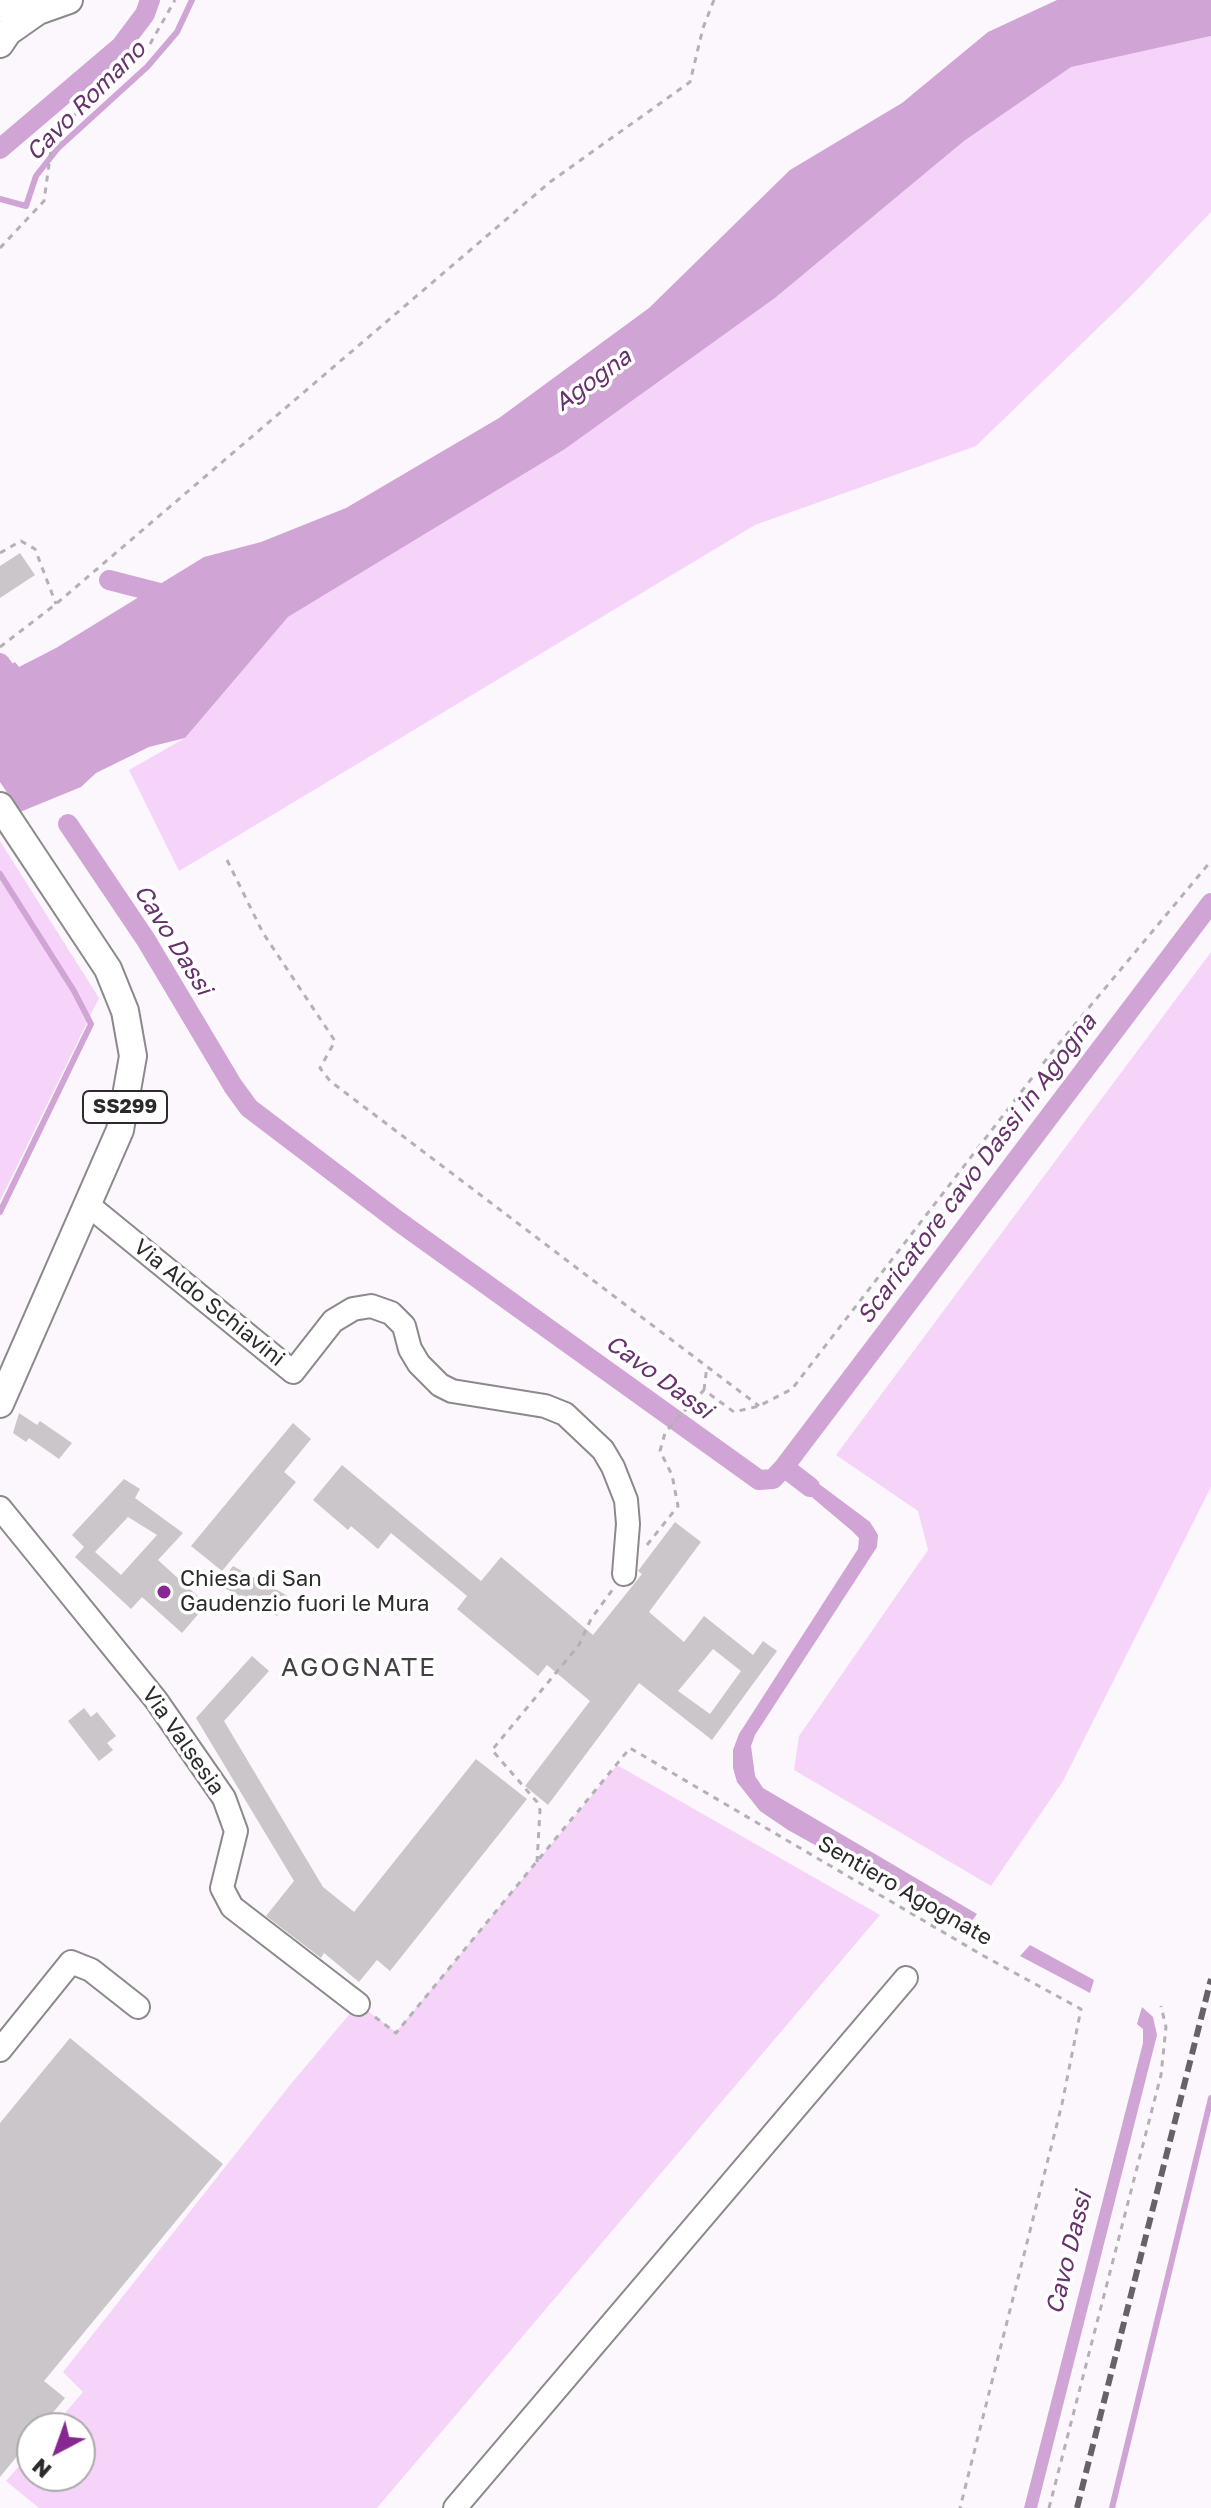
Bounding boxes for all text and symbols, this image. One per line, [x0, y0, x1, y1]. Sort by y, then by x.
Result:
water label: Cavo Romano [20, 35, 152, 167]
water label: Agogna [549, 342, 637, 418]
water label: Cavo Dassi [128, 879, 218, 1001]
water label: Scaricatore cavo Dassi in Agogna [851, 1008, 1103, 1330]
road number: SS299 [83, 1091, 167, 1123]
street label: Via Aldo Schiavini [128, 1234, 290, 1372]
water label: Cavo Dassi [600, 1329, 718, 1425]
place label: Chiesa di San Gaudenzio fuori le Mura [180, 1566, 430, 1618]
marker: Chiesa di San Gaudenzio fuori le Mura [155, 1583, 173, 1601]
district label: AGOGNATE [281, 1652, 437, 1684]
street label: Via Valsesia [136, 1682, 230, 1800]
street label: Sentiero Agognate [813, 1830, 997, 1952]
water label: Cavo Dassi [1040, 2189, 1098, 2317]
north arrow [16, 2412, 96, 2492]
text: N [26, 2453, 56, 2485]

